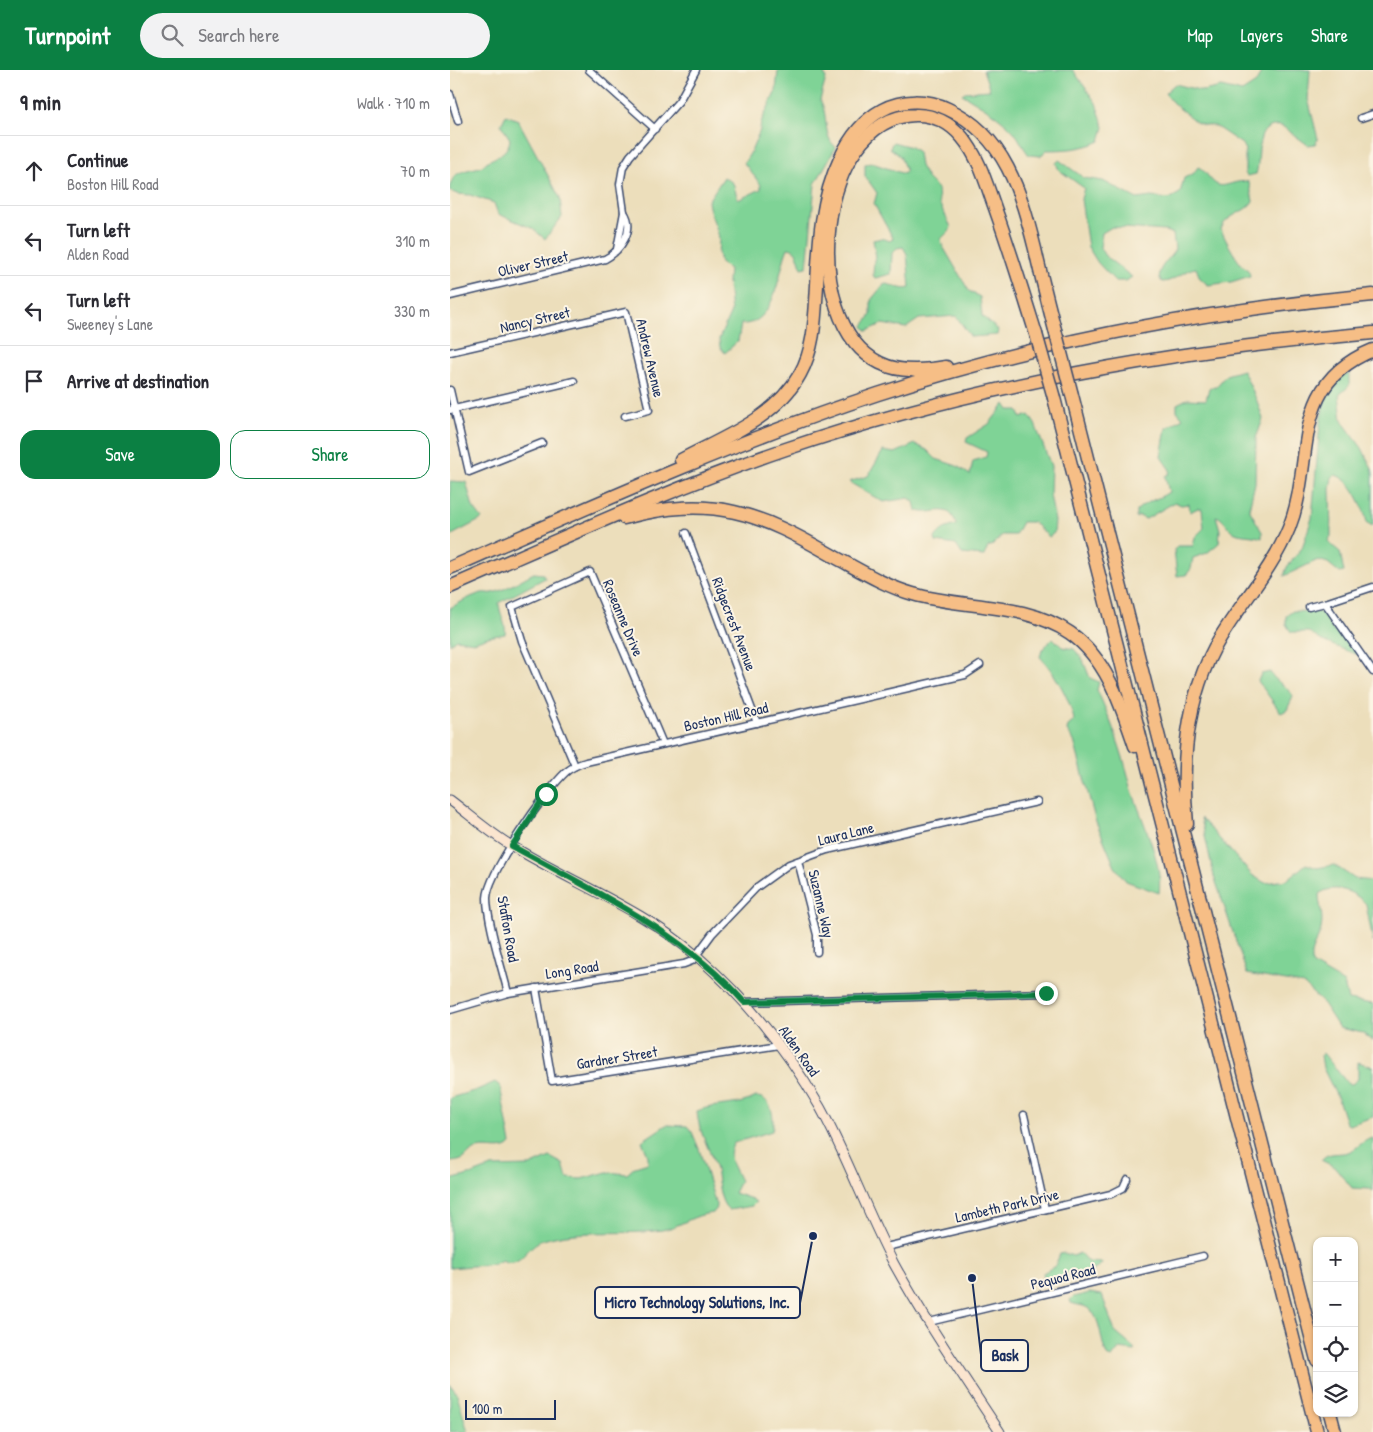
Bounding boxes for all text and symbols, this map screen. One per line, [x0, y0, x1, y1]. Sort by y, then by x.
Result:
search box [140, 13, 490, 58]
text: Turnpoint [25, 19, 110, 51]
icon: search [158, 21, 186, 49]
text: Search here [198, 22, 280, 48]
text: Map [1187, 23, 1213, 48]
text: Layers [1241, 23, 1283, 48]
text: Share [1311, 23, 1348, 48]
text: 9 min [20, 88, 61, 117]
text: Walk · 710 m [357, 92, 430, 114]
text: Continue [67, 147, 128, 173]
icon: ahead [20, 157, 48, 185]
text: 70 m [400, 160, 430, 182]
text: Boston Hill Road [67, 173, 158, 195]
text: Turn left [67, 217, 130, 243]
icon: left [20, 227, 48, 255]
text: 310 m [395, 230, 430, 252]
text: Alden Road [67, 243, 129, 265]
street label: Oliver Street [496, 245, 571, 282]
text: Turn left [67, 287, 130, 313]
icon: left [20, 297, 48, 325]
text: 330 m [394, 300, 430, 322]
street label: Nancy Street [498, 301, 573, 338]
text: Sweeney's Lane [67, 313, 153, 335]
street label: Andrew Avenue [631, 316, 670, 399]
icon: arrive [20, 367, 48, 395]
text: Arrive at destination [67, 368, 209, 394]
button: Save [20, 430, 220, 479]
button: Share [230, 430, 430, 479]
street label: Ridgecrest Avenue [707, 574, 762, 674]
street label: Roseanne Drive [598, 576, 649, 660]
street label: Boston Hill Road [682, 697, 770, 736]
route start [535, 783, 558, 806]
street label: Laura Lane [816, 816, 876, 851]
street label: Suzanne Way [803, 868, 840, 940]
street label: Staffon Road [492, 894, 525, 964]
street label: Long Road [544, 955, 600, 984]
route end [1035, 982, 1058, 1005]
street label: Alden Road [774, 1021, 825, 1081]
street label: Gardner Street [575, 1041, 660, 1074]
street label: Lambeth Park Drive [953, 1183, 1061, 1228]
map controls [1313, 1237, 1358, 1417]
button: + [1313, 1237, 1358, 1282]
street label: Pequod Road [1028, 1258, 1098, 1295]
button: − [1313, 1282, 1358, 1327]
callout: Micro Technology Solutions, Inc. [595, 1287, 800, 1318]
text: Micro Technology Solutions, Inc. [604, 1291, 790, 1314]
button: locate [1313, 1327, 1358, 1372]
callout: Bask [981, 1340, 1028, 1371]
text: Bask [991, 1344, 1019, 1366]
button: layers [1313, 1372, 1358, 1417]
scale bar [465, 1397, 556, 1420]
text: 100 m [472, 1399, 502, 1418]

